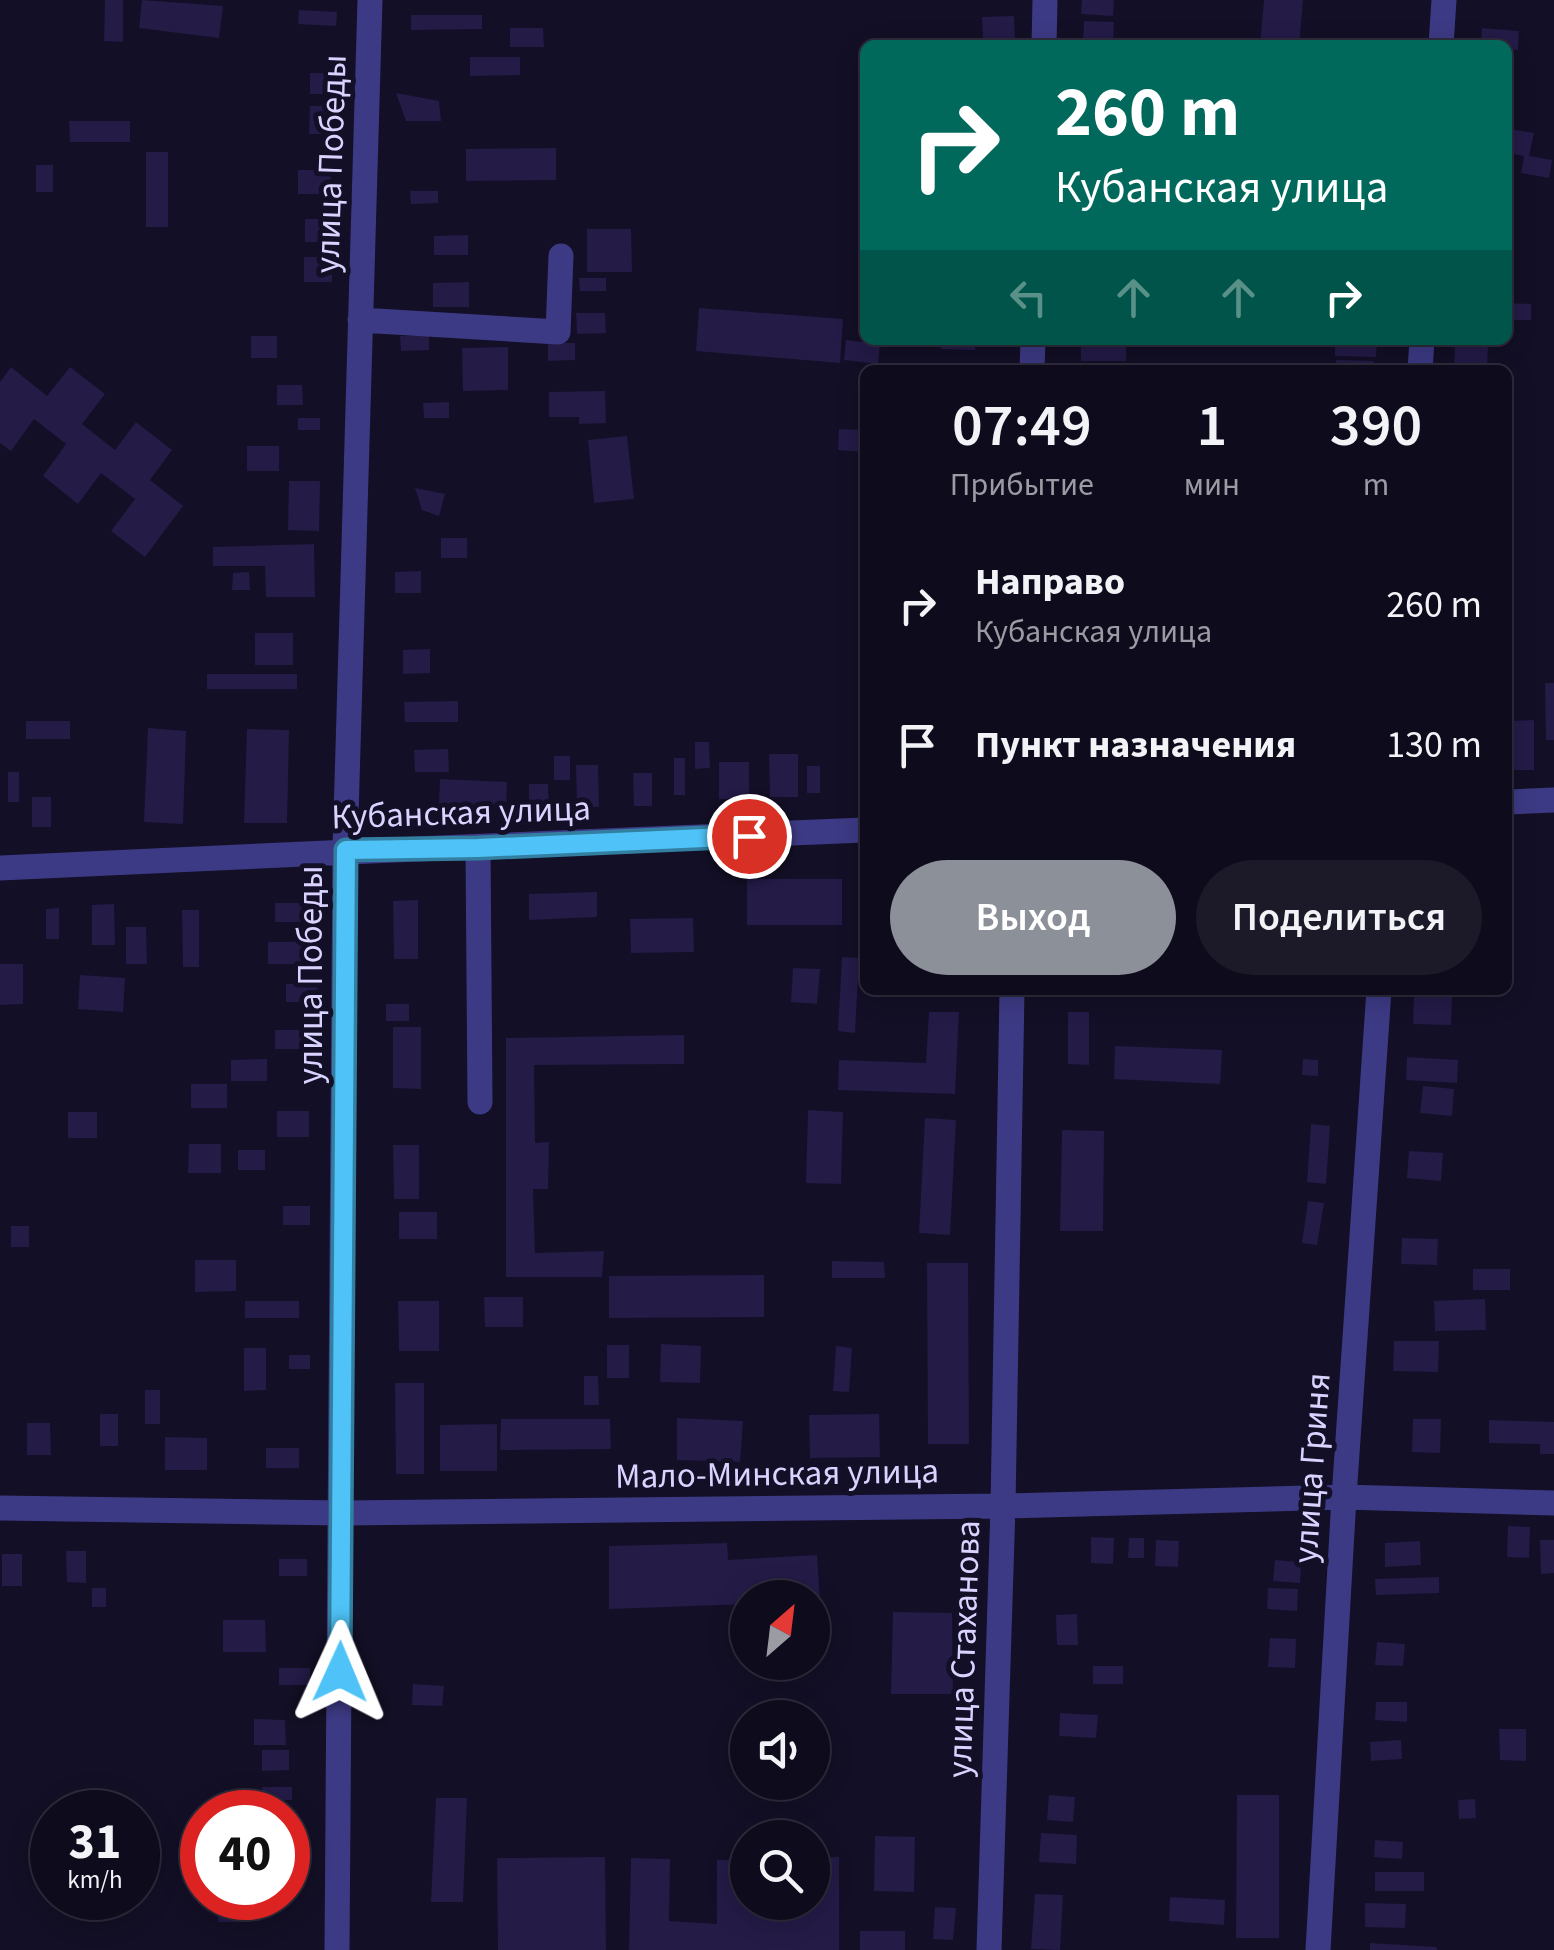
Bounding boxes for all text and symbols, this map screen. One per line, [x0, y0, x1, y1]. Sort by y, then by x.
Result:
street label: улица Победы [302, 54, 360, 274]
text: 260 m [1055, 63, 1240, 163]
icon: right [890, 80, 1020, 210]
text: Кубанская улица [1055, 156, 1388, 220]
icon: left [1001, 270, 1056, 325]
icon: ahead [1106, 270, 1161, 325]
icon: ahead [1211, 270, 1266, 325]
icon: right [1316, 270, 1371, 325]
text: 07:49 [952, 384, 1092, 469]
text: 1 [1197, 384, 1227, 469]
text: 390 [1330, 384, 1422, 469]
text: Прибытие [950, 462, 1094, 508]
text: мин [1184, 462, 1240, 508]
text: m [1363, 462, 1389, 508]
text: Направо [975, 555, 1125, 609]
icon: right [890, 578, 945, 633]
text: 260 m [1386, 578, 1482, 632]
text: Кубанская улица [975, 609, 1212, 655]
icon: arrive [890, 718, 945, 773]
text: Пункт назначения [975, 718, 1296, 772]
text: 130 m [1386, 718, 1482, 772]
street label: Кубанская улица [331, 783, 592, 843]
pin [707, 794, 792, 879]
icon: arrive [722, 809, 777, 864]
button: Выход [890, 860, 1176, 975]
button: Поделиться [1196, 860, 1482, 975]
street label: улица Победы [286, 866, 336, 1084]
street label: улица Гриня [1280, 1371, 1344, 1565]
street label: Мало-Минская улица [615, 1446, 939, 1502]
street label: улица Стаханова [935, 1519, 993, 1779]
north arrow [730, 1580, 830, 1680]
map controls [730, 1580, 830, 1920]
position arrow [288, 1620, 392, 1724]
button: sound [730, 1700, 830, 1800]
speed limit sign: 40 [180, 1790, 310, 1920]
text: 31 [69, 1807, 121, 1878]
button: search [730, 1820, 830, 1920]
text: km/h [67, 1862, 123, 1898]

